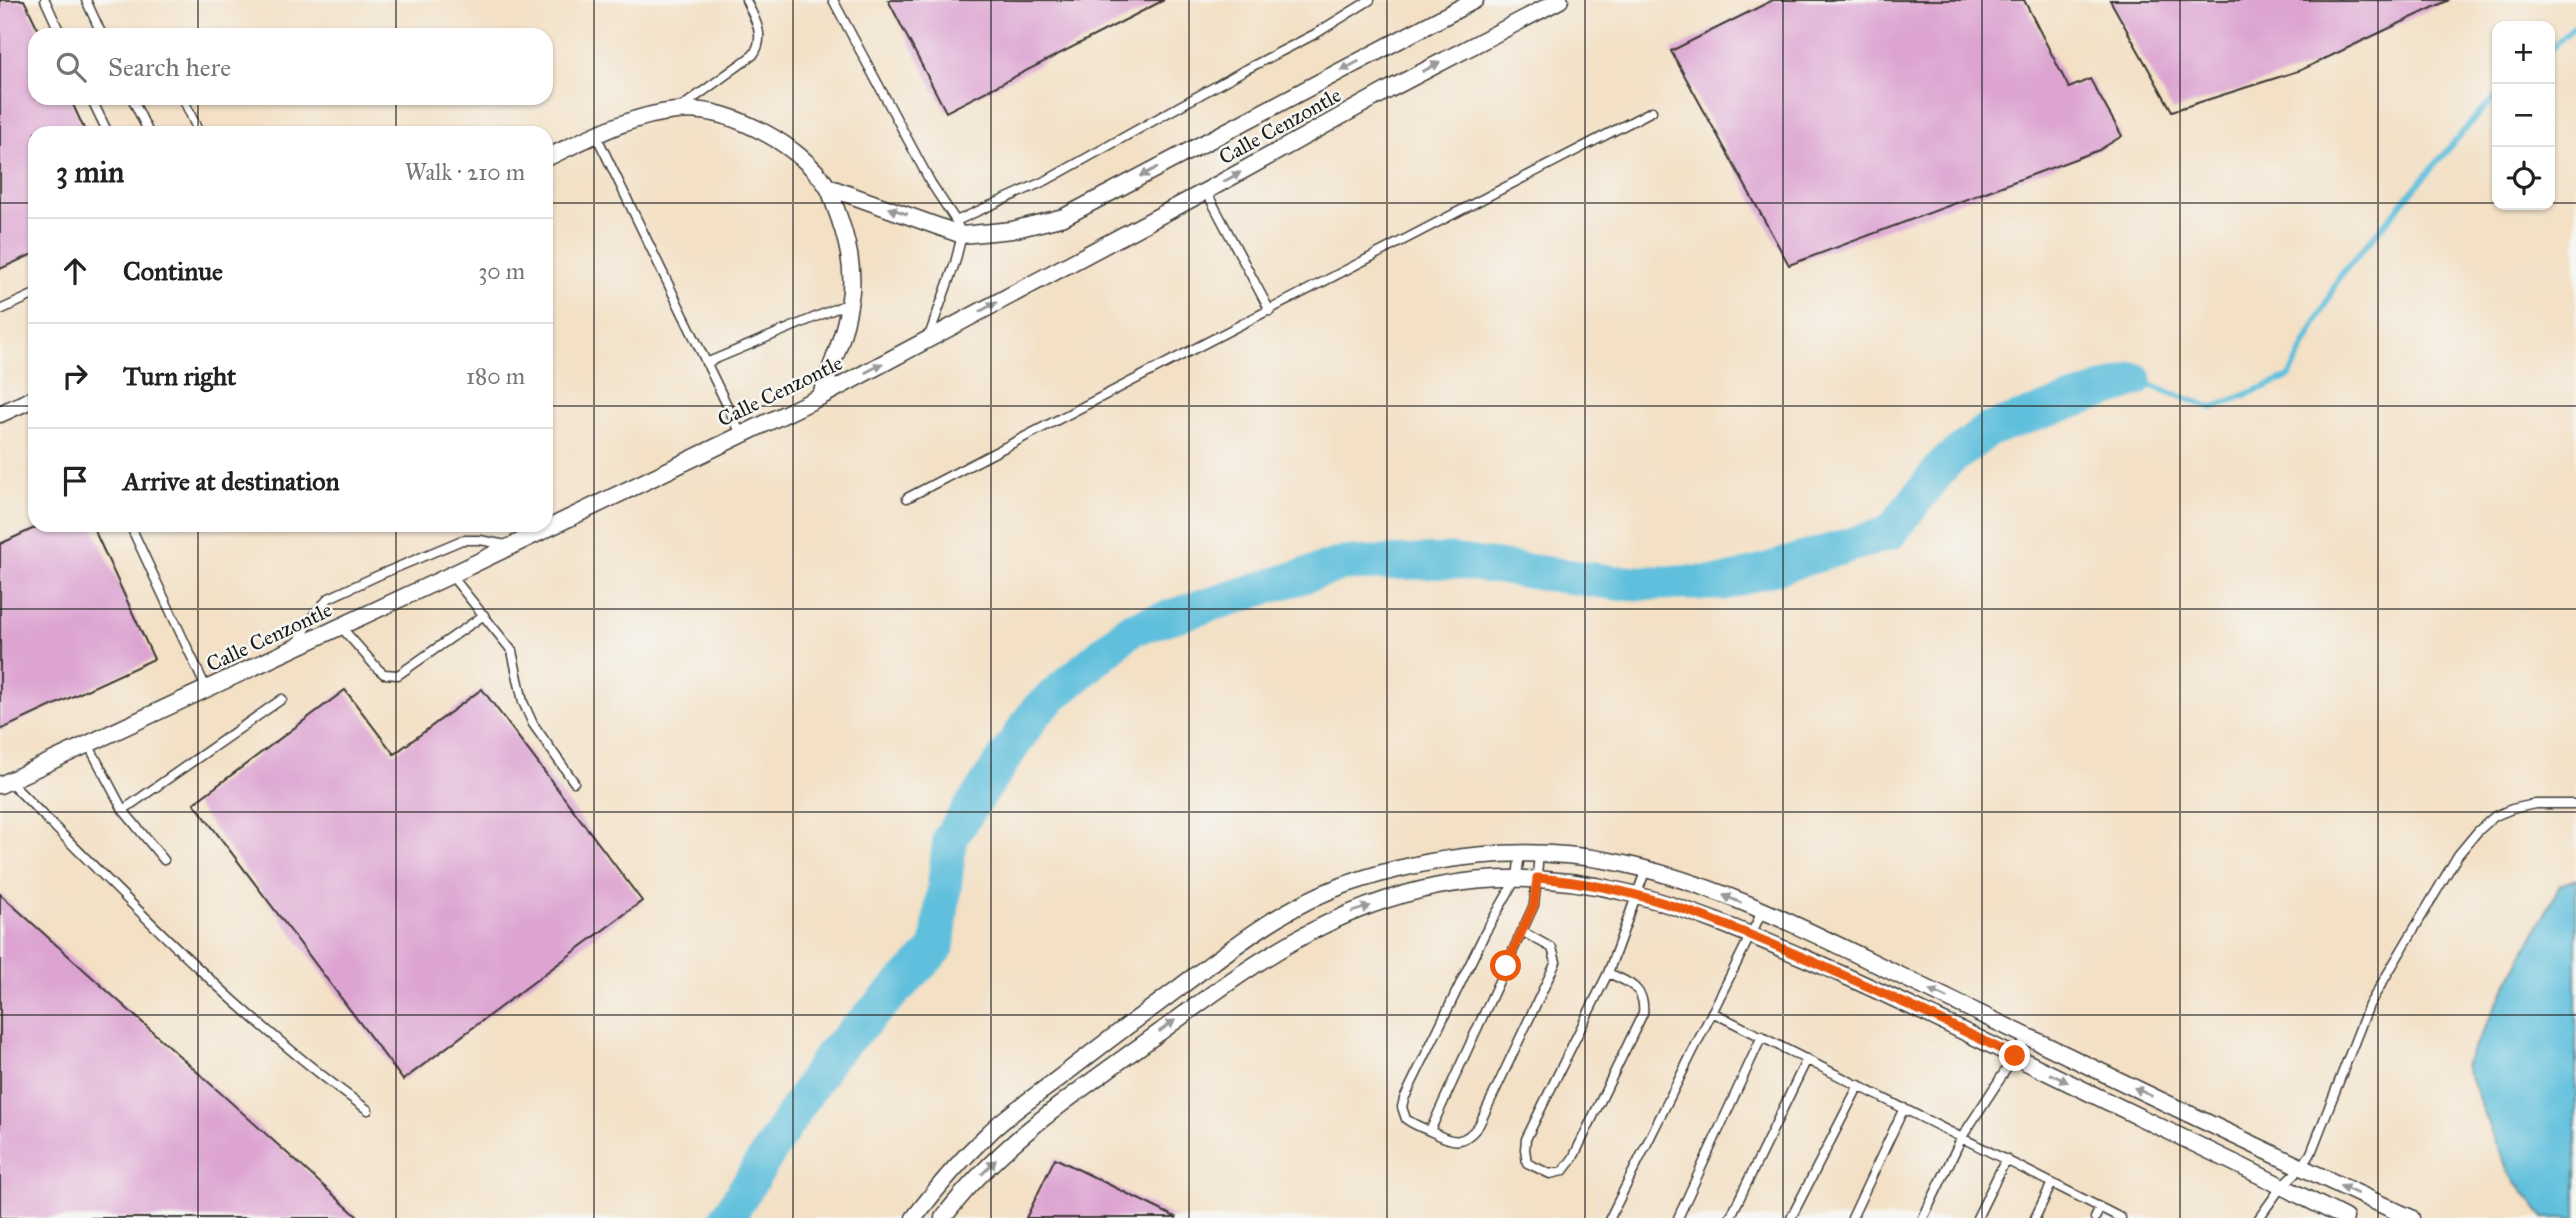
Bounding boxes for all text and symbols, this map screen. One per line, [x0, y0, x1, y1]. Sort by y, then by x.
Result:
map controls [2492, 21, 2555, 210]
button: + [2492, 21, 2555, 84]
search box [28, 28, 553, 105]
icon: search [52, 48, 90, 86]
text: Search here [108, 51, 231, 83]
one-way arrow [1340, 60, 1360, 72]
one-way arrow [1422, 61, 1441, 73]
street label: Calle Cenzontle [1214, 82, 1346, 170]
button: − [2492, 84, 2555, 147]
button: locate [2492, 147, 2555, 210]
text: 3 min [56, 154, 124, 190]
text: Walk · 210 m [405, 158, 525, 186]
one-way arrow [1139, 166, 1159, 178]
one-way arrow [1222, 171, 1242, 183]
one-way arrow [887, 205, 908, 216]
icon: ahead [56, 252, 94, 290]
text: Continue [123, 255, 223, 287]
text: 30 m [478, 257, 525, 285]
one-way arrow [979, 301, 998, 313]
street label: Calle Cenzontle [713, 349, 847, 432]
icon: right [56, 357, 94, 395]
text: Turn right [123, 360, 236, 392]
text: 180 m [466, 362, 525, 390]
one-way arrow [864, 362, 884, 374]
icon: arrive [56, 462, 94, 500]
text: Arrive at destination [123, 465, 340, 497]
street label: Calle Cenzontle [202, 596, 336, 677]
one-way arrow [1721, 893, 1742, 904]
one-way arrow [1350, 903, 1371, 914]
route start [1490, 950, 1521, 981]
one-way arrow [1928, 988, 1948, 999]
one-way arrow [1158, 1020, 1176, 1034]
route end [1999, 1040, 2030, 1071]
one-way arrow [2049, 1072, 2069, 1083]
one-way arrow [2133, 1086, 2154, 1097]
one-way arrow [980, 1159, 996, 1176]
one-way arrow [2339, 1184, 2359, 1196]

